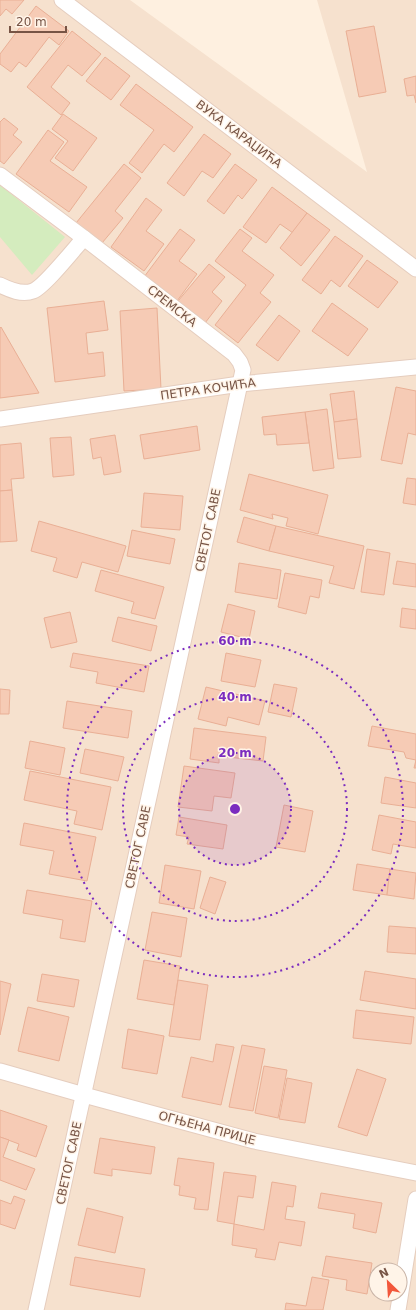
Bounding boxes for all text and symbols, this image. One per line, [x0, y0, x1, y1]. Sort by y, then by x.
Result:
scale bar [10, 8, 66, 34]
text: 20 m [16, 15, 47, 29]
street label: ВУКА КАРАЏИЋА [193, 97, 285, 171]
street label: СРЕМСКА [145, 282, 200, 330]
street label: ПЕТРА КОЧИЋА [159, 375, 257, 403]
street label: СВЕТОГ САВЕ [192, 487, 224, 573]
text: 60 m [218, 634, 252, 648]
text: 40 m [218, 690, 252, 704]
text: 20 m [218, 746, 252, 760]
centre of rings [228, 802, 242, 816]
street label: СВЕТОГ САВЕ [122, 804, 154, 890]
street label: ОГЊЕНА ПРИЦЕ [157, 1108, 257, 1148]
street label: СВЕТОГ САВЕ [53, 1120, 85, 1206]
north arrow [368, 1262, 408, 1302]
text: N [377, 1266, 391, 1281]

